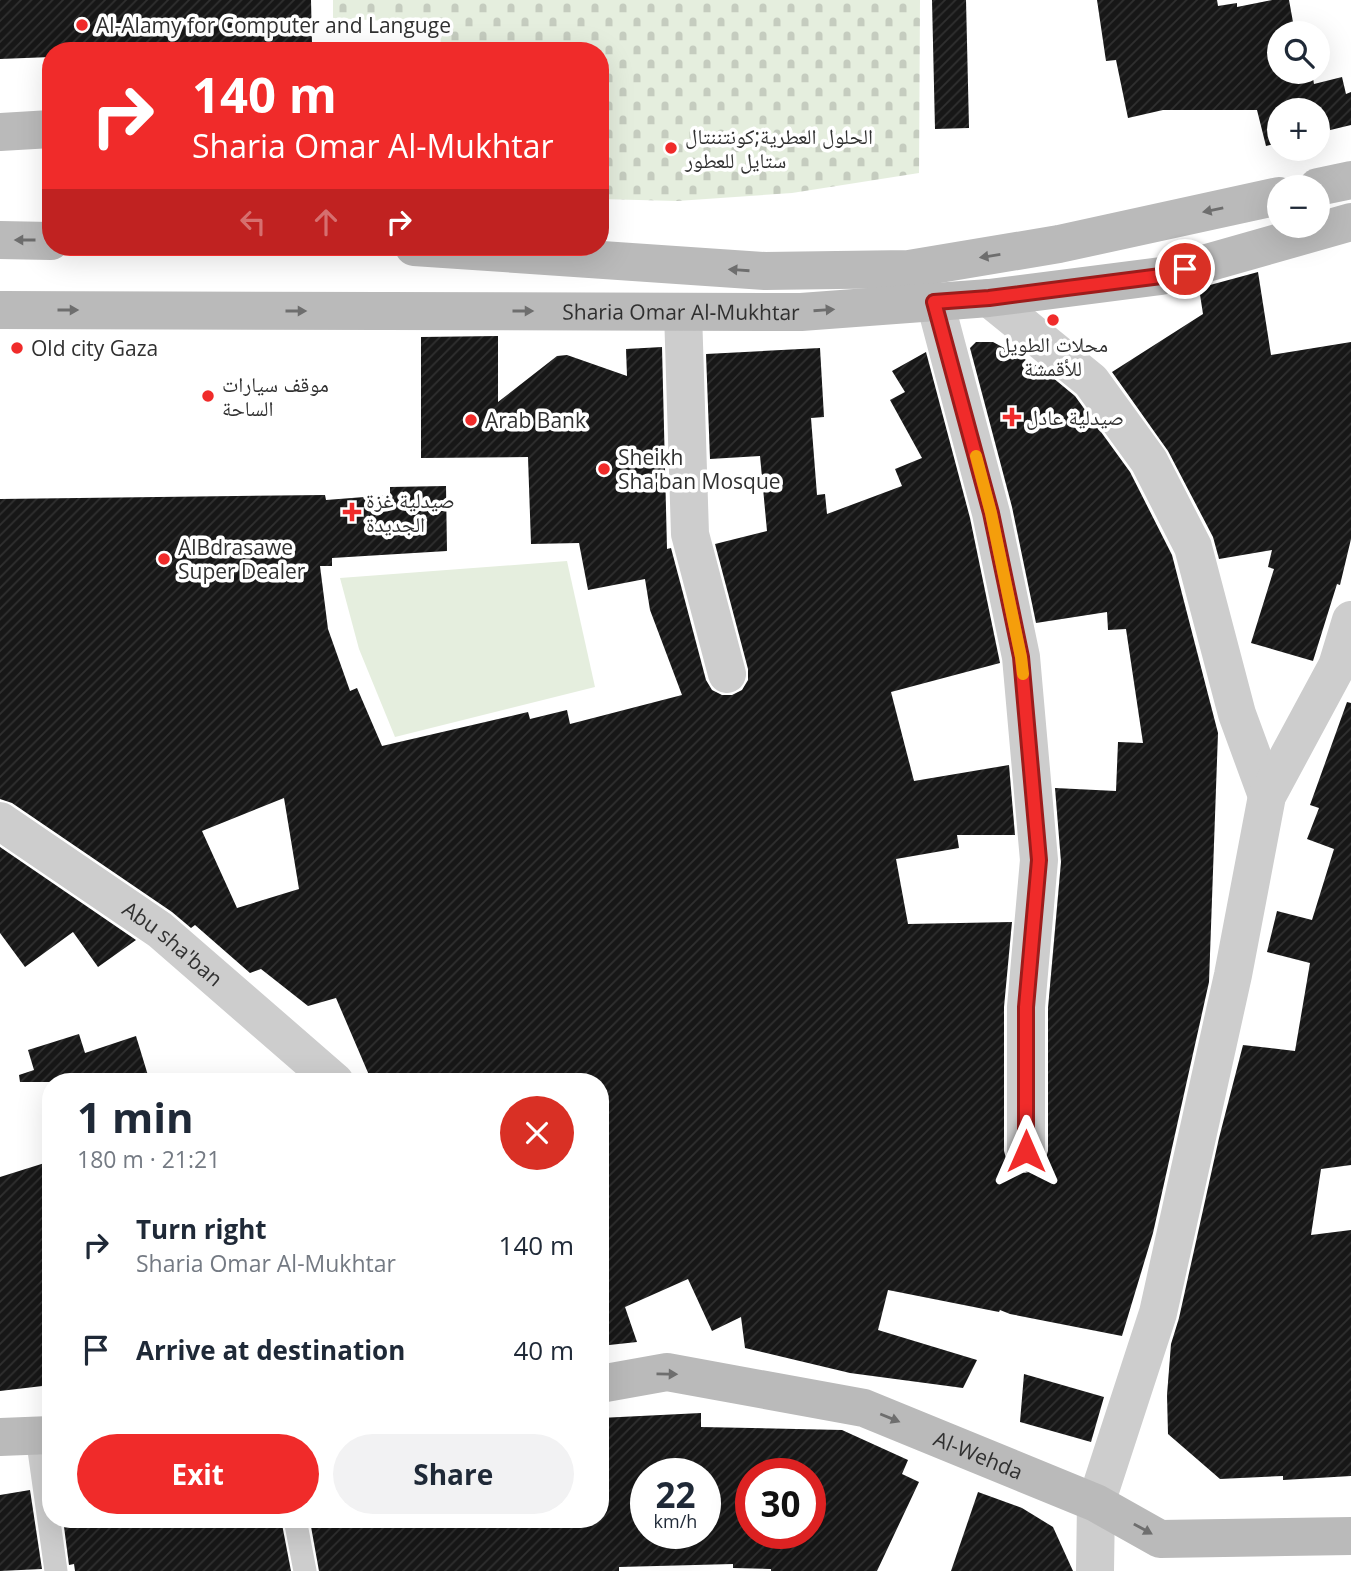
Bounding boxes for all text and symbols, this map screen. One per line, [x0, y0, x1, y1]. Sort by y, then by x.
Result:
place label: Al-Alamy for Computer and Languge [96, 11, 451, 39]
marker: Al-Alamy for Computer and Languge [74, 17, 90, 33]
map controls [1267, 21, 1330, 238]
button: search [1267, 21, 1330, 84]
text: 140 m [192, 61, 337, 127]
icon: right [77, 70, 168, 161]
button: + [1267, 98, 1330, 161]
place label: الحلول العطرية;كونتننتال ستايل للعطور [684, 122, 873, 174]
text: Sharia Omar Al-Mukhtar [192, 124, 554, 167]
marker: الحلول العطرية;كونتننتال ستايل للعطور [663, 140, 679, 156]
button: − [1267, 175, 1330, 238]
icon: left [234, 203, 272, 241]
icon: ahead [307, 203, 345, 241]
icon: right [380, 203, 418, 241]
one-way arrow [1202, 205, 1224, 216]
one-way arrow [14, 234, 36, 246]
pin [1155, 239, 1215, 299]
icon: arrive [1166, 250, 1204, 288]
one-way arrow [979, 251, 1001, 262]
one-way arrow [728, 264, 750, 275]
street label: Sharia Omar Al-Mukhtar [562, 297, 800, 326]
one-way arrow [57, 304, 79, 316]
one-way arrow [813, 304, 835, 315]
one-way arrow [285, 305, 307, 317]
one-way arrow [512, 305, 534, 317]
marker: محلات الطويل للأقمشة [1045, 312, 1061, 328]
place label: محلات الطويل للأقمشة [998, 330, 1108, 382]
place label: Old city Gaza [31, 334, 158, 362]
marker: Old city Gaza [9, 340, 25, 356]
place label: موقف سيارات الساحة [222, 370, 329, 422]
marker: موقف سيارات الساحة [200, 388, 216, 404]
place label: صيدلية عادل [1026, 403, 1124, 431]
place label: Arab Bank [485, 406, 586, 434]
marker: صيدلية عادل [1004, 409, 1020, 425]
marker: Arab Bank [463, 412, 479, 428]
place label: Sheikh Sha'ban Mosque [618, 443, 781, 495]
marker: Sheikh Sha'ban Mosque [596, 461, 612, 477]
place label: صيدلية غزة الجديدة [366, 486, 455, 538]
marker: صيدلية غزة الجديدة [344, 504, 360, 520]
place label: AlBdrasawe Super Dealer [178, 533, 306, 585]
marker: AlBdrasawe Super Dealer [156, 551, 172, 567]
street label: Abu sha'ban [117, 895, 229, 992]
text: 1 min [77, 1088, 194, 1145]
button: close [500, 1096, 574, 1170]
position arrow [989, 1114, 1063, 1188]
text: 180 m · 21:21 [77, 1143, 220, 1175]
text: Turn right [136, 1211, 267, 1247]
icon: right [77, 1226, 115, 1264]
text: 140 m [499, 1227, 574, 1263]
text: Sharia Omar Al-Mukhtar [136, 1247, 396, 1279]
icon: arrive [77, 1331, 115, 1369]
text: Arrive at destination [136, 1332, 405, 1368]
text: 40 m [513, 1332, 574, 1368]
one-way arrow [657, 1369, 679, 1380]
one-way arrow [879, 1413, 900, 1424]
street label: Al-Wehda [930, 1424, 1027, 1486]
button: Exit [77, 1434, 319, 1514]
button: Share [333, 1434, 574, 1514]
speed limit sign: 30 [735, 1458, 826, 1549]
text: 22 [655, 1471, 696, 1518]
text: km/h [654, 1509, 697, 1533]
one-way arrow [1133, 1523, 1152, 1535]

